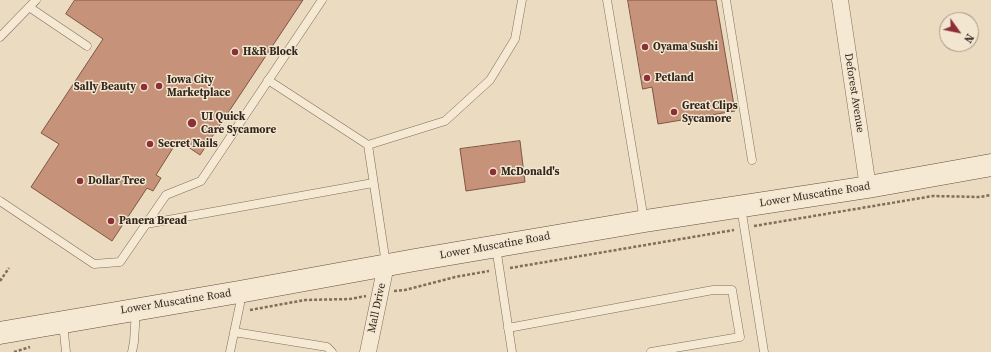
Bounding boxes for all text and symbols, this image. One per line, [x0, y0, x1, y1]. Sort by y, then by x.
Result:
north arrow [939, 12, 979, 52]
text: N [960, 31, 977, 46]
place label: Oyama Sushi [653, 40, 718, 54]
marker: Oyama Sushi [640, 42, 650, 52]
place label: H&R Block [243, 45, 298, 59]
marker: H&R Block [230, 47, 240, 57]
street label: Deforest Avenue [841, 52, 867, 134]
place label: Petland [655, 71, 694, 85]
place label: Iowa City Marketplace [167, 73, 231, 99]
marker: Petland [642, 73, 652, 83]
place label: Sally Beauty [74, 80, 136, 94]
marker: Iowa City Marketplace [154, 81, 164, 91]
marker: Sally Beauty [139, 82, 149, 92]
place label: Great Clips Sycamore [682, 99, 738, 125]
marker: Great Clips Sycamore [669, 107, 679, 117]
place label: UI Quick Care Sycamore [201, 110, 276, 136]
marker: UI Quick Care Sycamore [186, 117, 198, 129]
place label: Secret Nails [158, 137, 218, 151]
marker: Secret Nails [145, 139, 155, 149]
place label: McDonald's [501, 165, 559, 179]
marker: McDonald's [488, 167, 498, 177]
place label: Dollar Tree [88, 174, 145, 188]
marker: Dollar Tree [75, 176, 85, 186]
street label: Lower Muscatine Road [759, 180, 871, 210]
place label: Panera Bread [119, 214, 187, 228]
marker: Panera Bread [106, 216, 116, 226]
street label: Lower Muscatine Road [439, 230, 551, 262]
street label: Mall Drive [365, 282, 389, 334]
street label: Lower Muscatine Road [120, 287, 232, 317]

